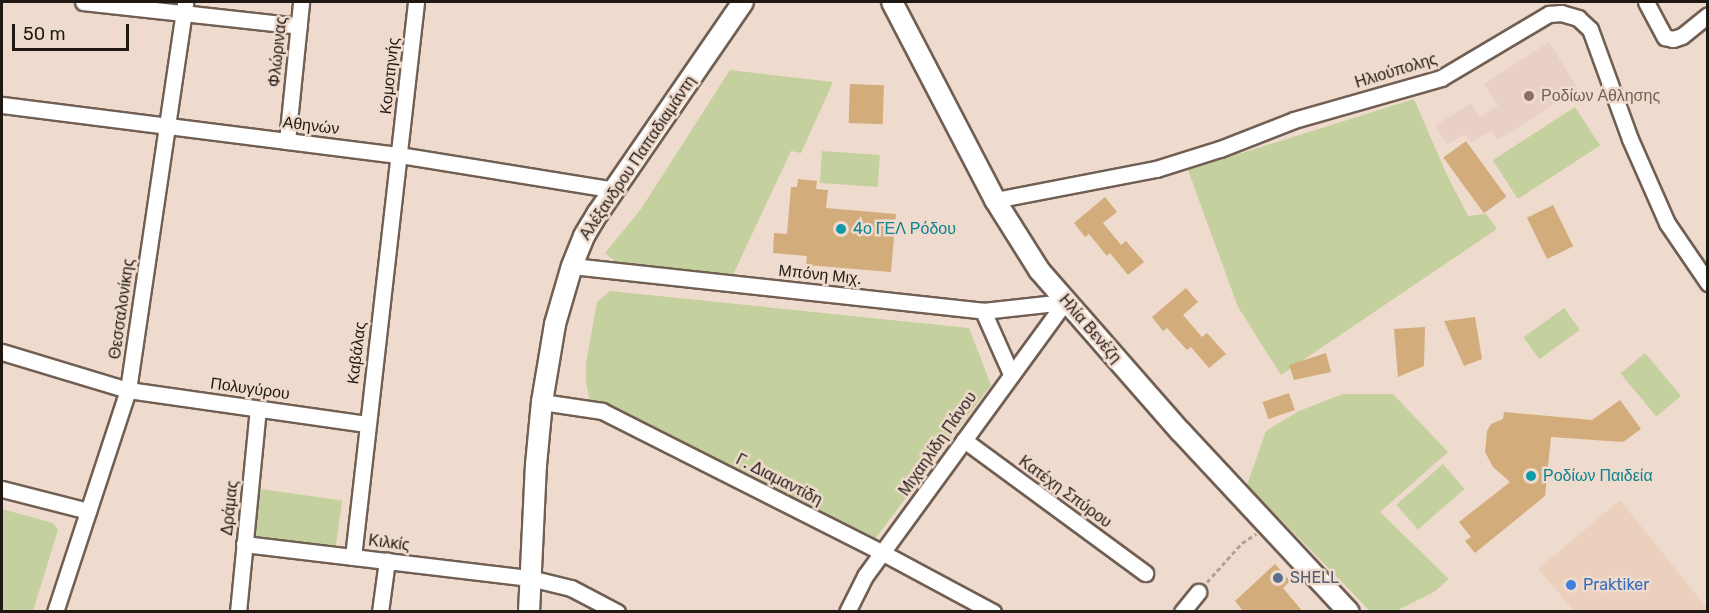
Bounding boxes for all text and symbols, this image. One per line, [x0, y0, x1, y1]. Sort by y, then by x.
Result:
scale bar [15, 12, 132, 50]
street label: Φλώρινας [265, 16, 291, 88]
text: 50 m [23, 23, 66, 45]
street label: Κομοτηνής [376, 37, 404, 115]
street label: Ηλιούπολης [1353, 49, 1439, 93]
street label: Αλέξανδρου Παπαδιαμάντη [576, 72, 700, 244]
place label: Ροδίων Αθλησης [1541, 86, 1660, 106]
marker: Ροδίων Αθλησης [1522, 89, 1536, 103]
street label: Αθηνών [282, 113, 340, 139]
place label: 4ο ΓΕΛ Ρόδου [853, 219, 956, 239]
marker: 4ο ΓΕΛ Ρόδου [834, 222, 848, 236]
street label: Θεσσαλονίκης [105, 257, 139, 361]
street label: Μπόνη Μιχ. [778, 261, 862, 289]
street label: Ηλία Βενέζη [1055, 291, 1125, 367]
street label: Καβάλας [344, 321, 370, 385]
street label: Πολυγύρου [209, 374, 291, 404]
street label: Μιχαηλίδη Πάνου [895, 388, 981, 500]
street label: Γ. Διαμαντίδη [733, 450, 825, 510]
street label: Κατέχη Σπύρου [1015, 452, 1115, 532]
place label: Ροδίων Παιδεία [1543, 466, 1653, 486]
marker: Ροδίων Παιδεία [1524, 469, 1538, 483]
street label: Δράμας [218, 480, 242, 536]
street label: Κιλκίς [367, 531, 411, 555]
place label: SHELL [1290, 568, 1339, 588]
marker: SHELL [1271, 571, 1285, 585]
place label: Praktiker [1583, 575, 1649, 595]
marker: Praktiker [1564, 578, 1578, 592]

